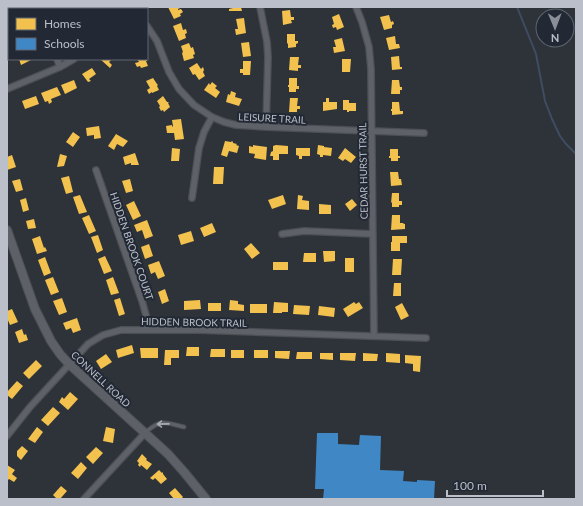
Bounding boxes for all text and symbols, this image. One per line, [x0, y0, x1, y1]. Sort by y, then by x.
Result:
legend [8, 8, 148, 60]
north arrow [535, 8, 575, 48]
text: Homes [44, 16, 81, 31]
text: N [551, 32, 560, 45]
text: Schools [44, 36, 85, 51]
street label: LEISURE TRAIL [238, 110, 306, 126]
street label: CEDAR HURST TRAIL [356, 122, 370, 220]
street label: HIDDEN BROOK COURT [108, 190, 156, 302]
street label: HIDDEN BROOK TRAIL [141, 315, 247, 329]
street label: CONNELL ROAD [69, 349, 133, 410]
one-way arrow [157, 420, 170, 428]
scale bar [447, 472, 543, 498]
text: 100 m [453, 478, 487, 493]

